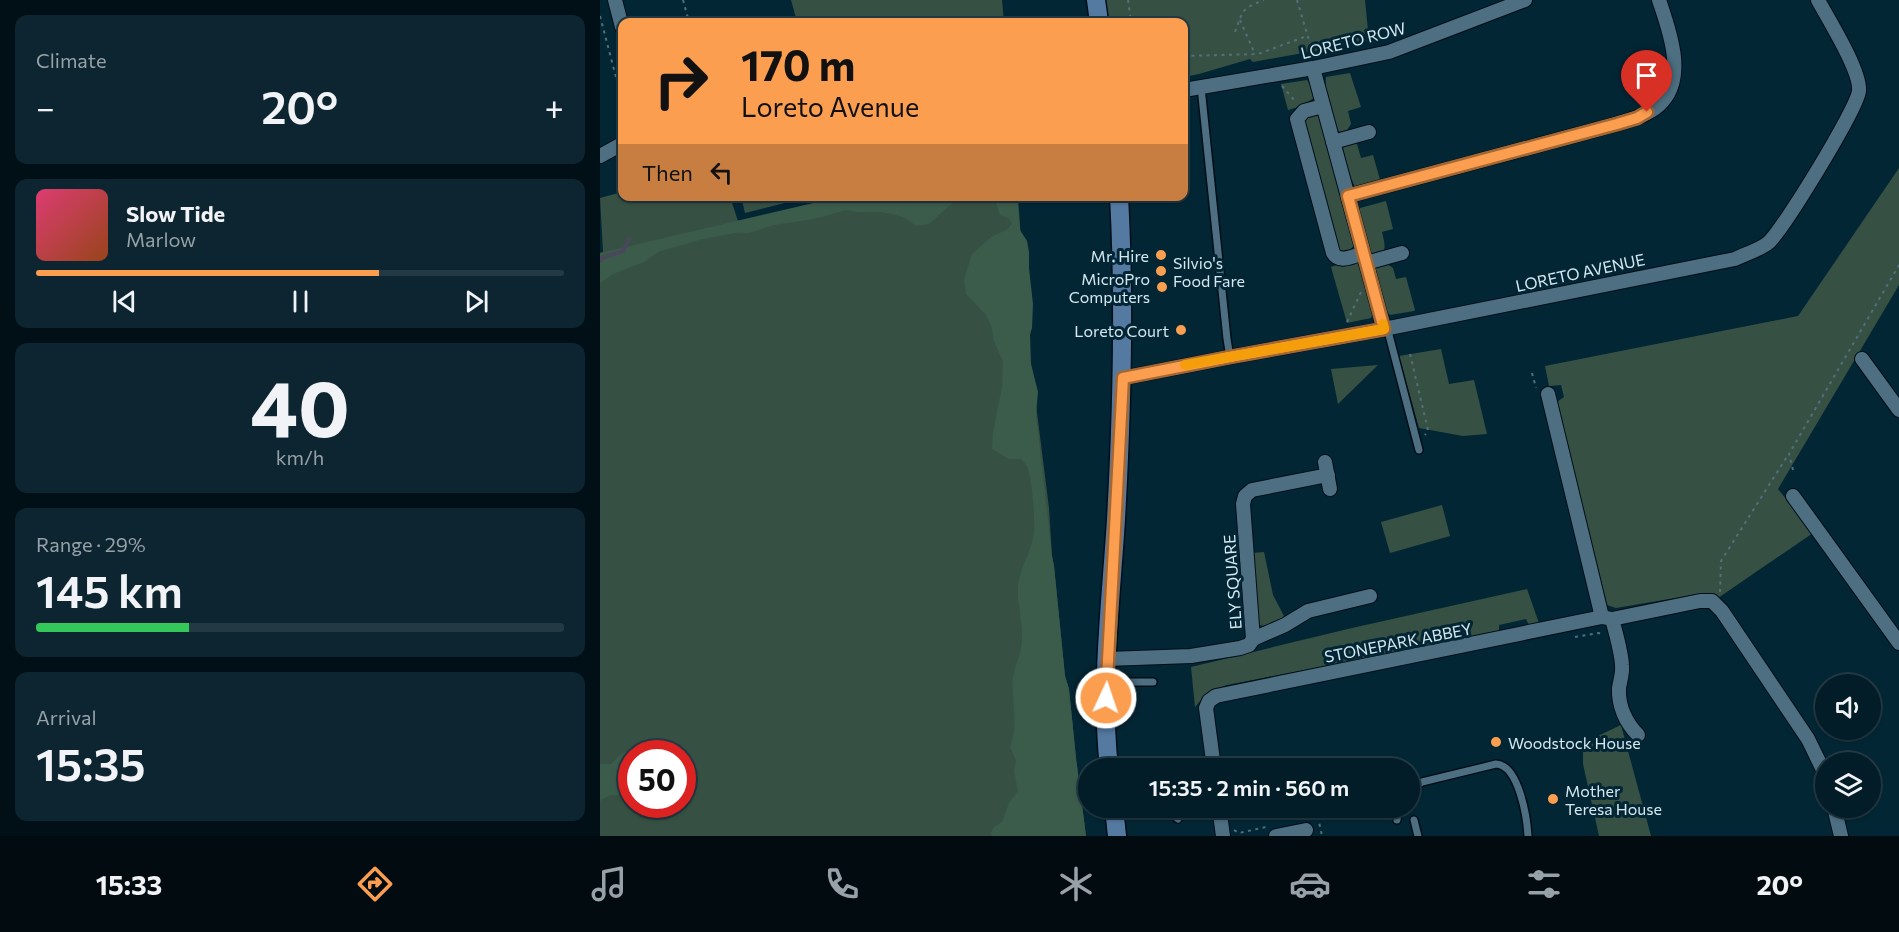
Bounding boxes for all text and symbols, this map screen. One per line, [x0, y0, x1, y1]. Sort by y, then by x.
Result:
street label: LORETO ROW [1299, 18, 1407, 62]
text: 170 m [741, 38, 855, 90]
icon: right [642, 42, 720, 120]
text: Climate [36, 48, 106, 72]
pin [1621, 50, 1672, 112]
icon: arrive [1630, 59, 1663, 92]
text: 20° [261, 78, 338, 133]
text: − [36, 86, 55, 127]
text: + [545, 86, 564, 127]
text: Loreto Avenue [741, 90, 919, 123]
icon: left [705, 156, 738, 189]
text: Then [642, 159, 693, 186]
text: Slow Tide [126, 200, 225, 227]
text: Marlow [126, 227, 196, 251]
place label: Mr. Hire [1091, 246, 1149, 265]
marker: Mr. Hire [1154, 248, 1168, 262]
street label: LORETO AVENUE [1514, 249, 1646, 295]
place label: Silvio's Food Fare [1173, 253, 1245, 290]
marker: Silvio's Food Fare [1154, 264, 1168, 278]
place label: MicroPro Computers [1069, 269, 1150, 306]
marker: MicroPro Computers [1155, 280, 1169, 294]
icon: previous [108, 285, 141, 318]
icon: pause [284, 285, 317, 318]
icon: next [460, 285, 493, 318]
place label: Loreto Court [1074, 321, 1169, 340]
marker: Loreto Court [1174, 323, 1188, 337]
text: 40 [250, 358, 350, 453]
text: km/h [276, 445, 324, 469]
text: Range · 29% [36, 532, 146, 556]
street label: ELY SQUARE [1219, 534, 1245, 630]
text: 145 km [36, 562, 183, 617]
street label: STONEPARK ABBEY [1323, 618, 1474, 666]
position arrow [1074, 666, 1138, 730]
map controls [1815, 674, 1881, 818]
button: sound [1815, 674, 1881, 740]
text: Arrival [36, 705, 97, 729]
place label: Woodstock House [1508, 733, 1641, 752]
text: 15:35 [36, 735, 146, 790]
marker: Woodstock House [1489, 735, 1503, 749]
speed limit sign: 50 [618, 740, 696, 818]
button: layers [1815, 752, 1881, 818]
text: 15:35 · 2 min · 560 m [1149, 774, 1349, 801]
place label: Mother Teresa House [1565, 781, 1662, 818]
marker: Mother Teresa House [1546, 792, 1560, 806]
icon: directions [354, 863, 396, 905]
icon: music [588, 863, 630, 905]
icon: phone [821, 863, 863, 905]
icon: climate [1055, 863, 1097, 905]
icon: car [1289, 863, 1331, 905]
icon: filters [1523, 863, 1565, 905]
text: 15:33 [96, 868, 162, 901]
text: 20° [1756, 868, 1803, 901]

